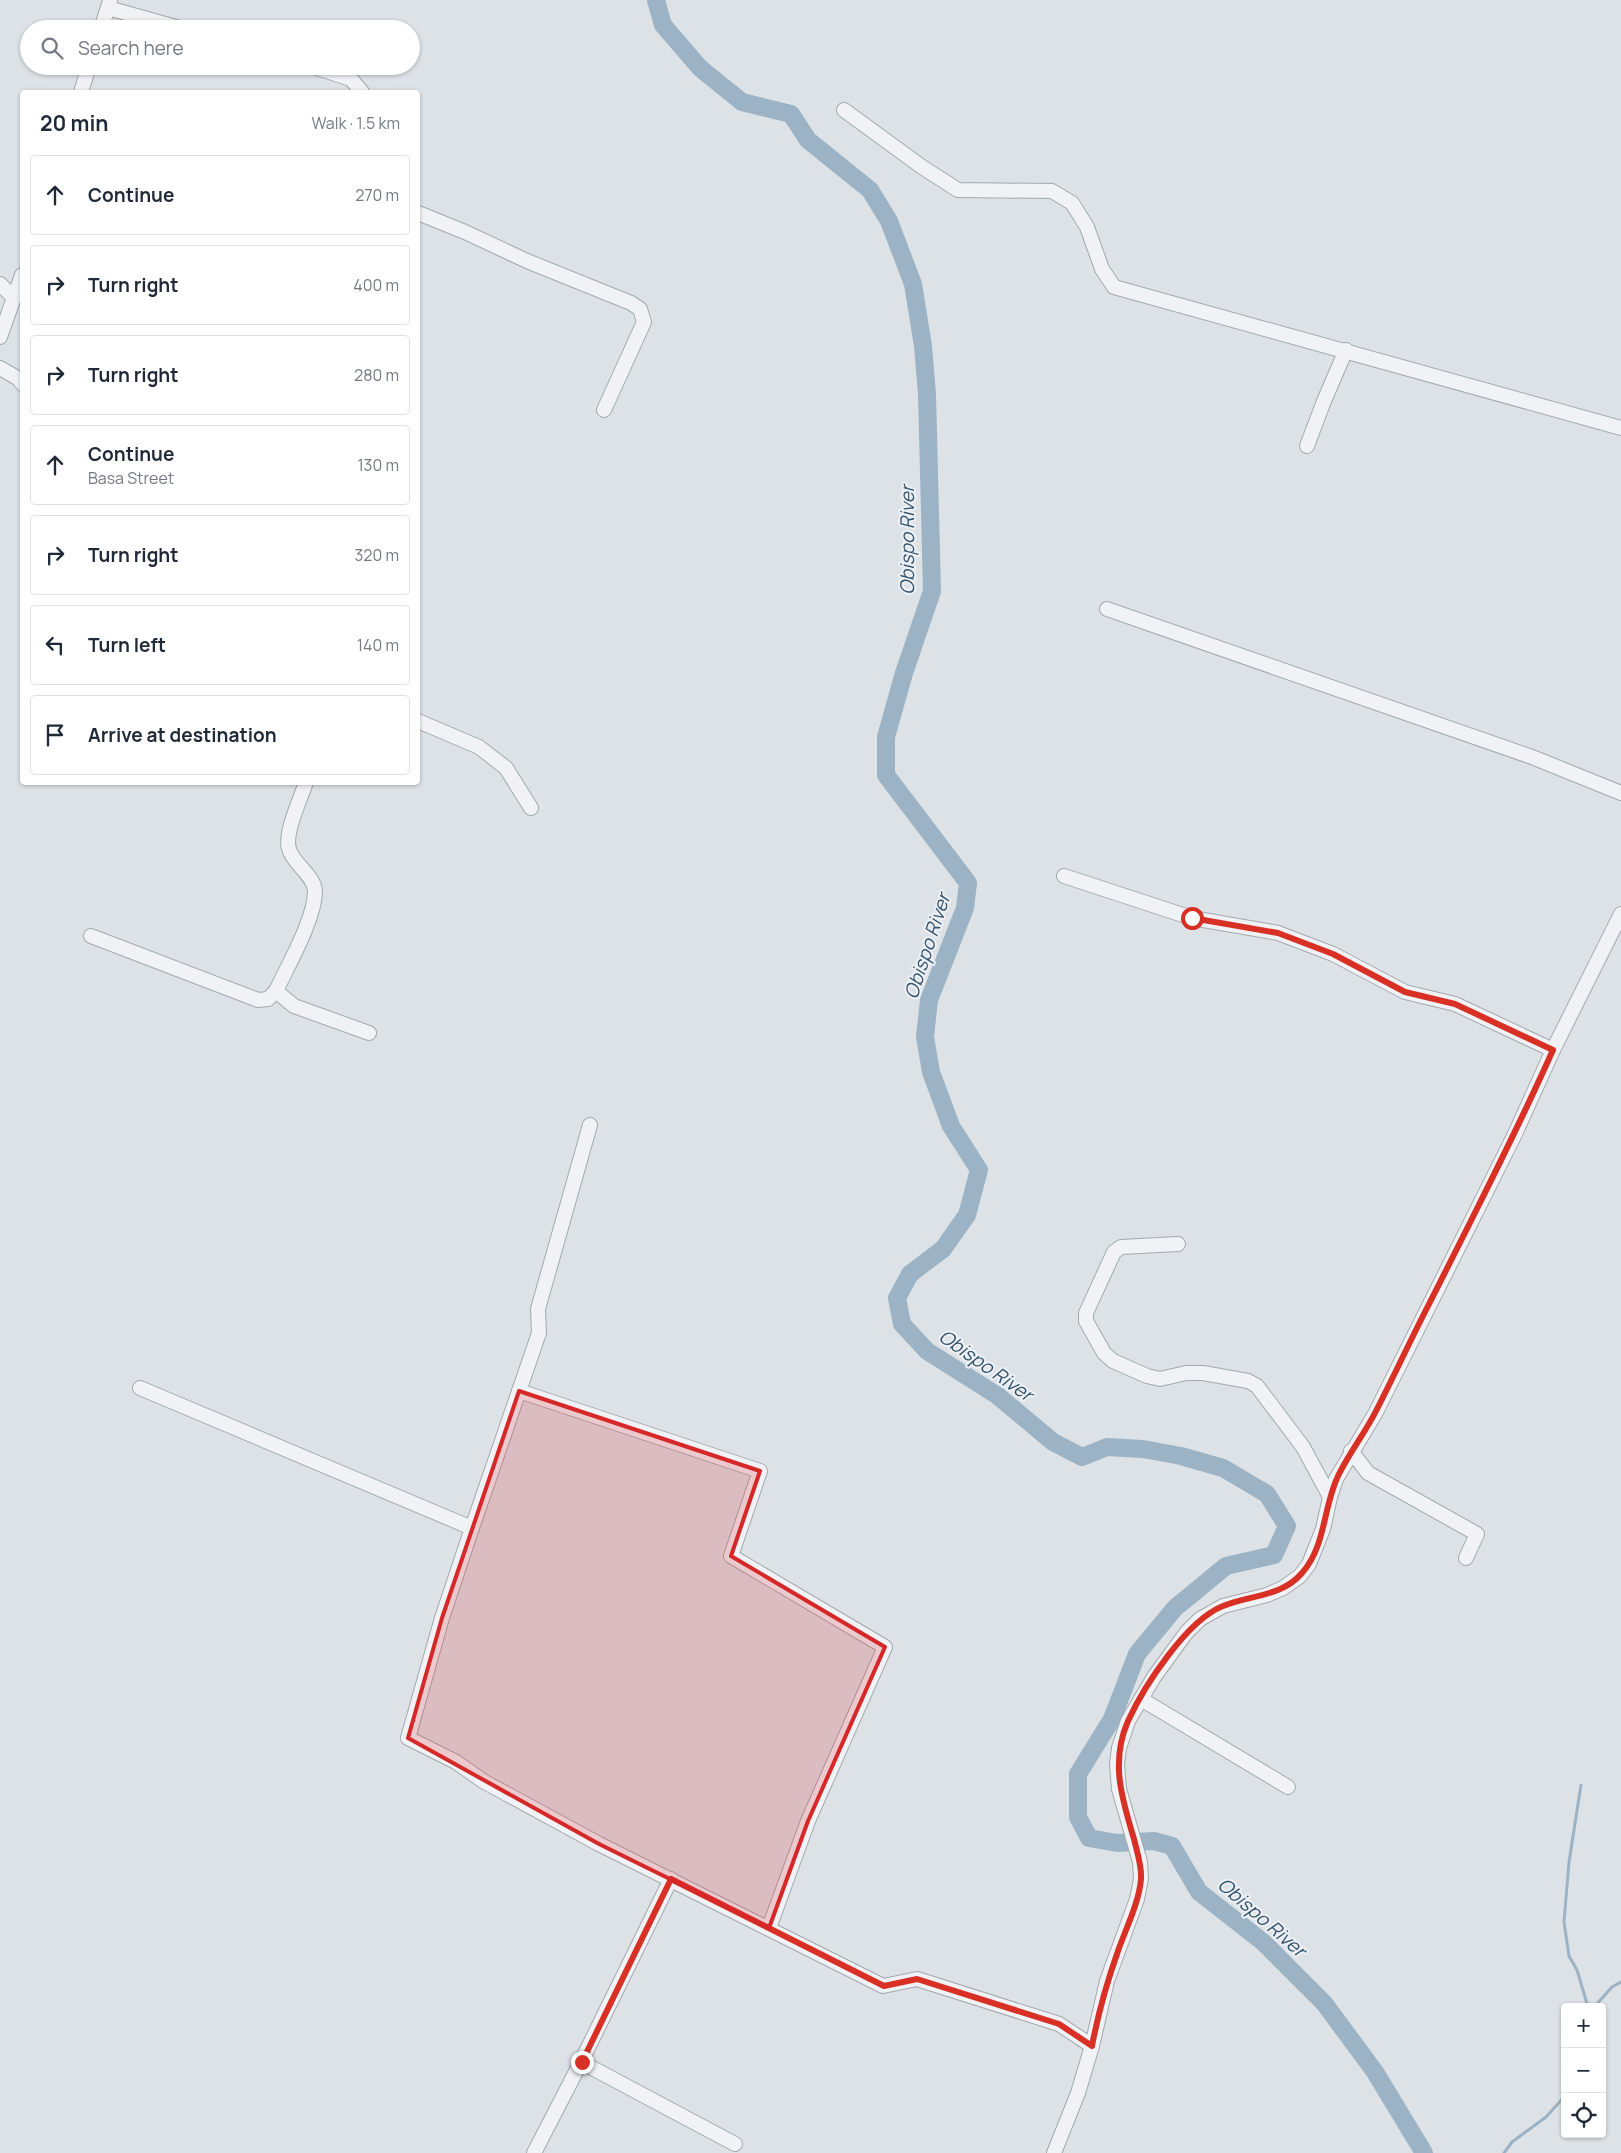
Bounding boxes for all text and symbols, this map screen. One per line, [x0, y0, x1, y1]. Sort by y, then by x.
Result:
search box [20, 20, 420, 75]
icon: search [38, 34, 66, 62]
text: Search here [78, 35, 184, 61]
text: 20 min [40, 109, 108, 137]
text: Walk · 1.5 km [312, 112, 400, 134]
icon: ahead [41, 181, 69, 209]
text: Continue [88, 182, 174, 208]
text: 270 m [355, 184, 399, 206]
icon: right [41, 271, 69, 299]
text: Turn right [88, 272, 178, 298]
text: 400 m [353, 274, 399, 296]
icon: right [41, 361, 69, 389]
text: Turn right [88, 362, 178, 388]
text: 280 m [354, 364, 399, 386]
text: Continue [88, 441, 174, 467]
icon: ahead [41, 451, 69, 479]
text: 130 m [357, 454, 399, 476]
text: Basa Street [88, 467, 174, 489]
water label: Obispo River [894, 483, 920, 595]
icon: right [41, 541, 69, 569]
text: Turn right [88, 542, 178, 568]
text: 320 m [355, 544, 399, 566]
icon: left [41, 631, 69, 659]
text: Turn left [88, 632, 166, 658]
text: 140 m [357, 634, 399, 656]
icon: arrive [41, 721, 69, 749]
text: Arrive at destination [88, 722, 277, 748]
water label: Obispo River [898, 888, 957, 1002]
route start [1181, 907, 1204, 930]
water label: Obispo River [934, 1323, 1040, 1408]
water label: Obispo River [1212, 1871, 1313, 1964]
map controls [1561, 2003, 1606, 2138]
button: + [1561, 2003, 1606, 2048]
button: − [1561, 2048, 1606, 2093]
route end [571, 2051, 594, 2074]
button: locate [1561, 2093, 1606, 2138]

